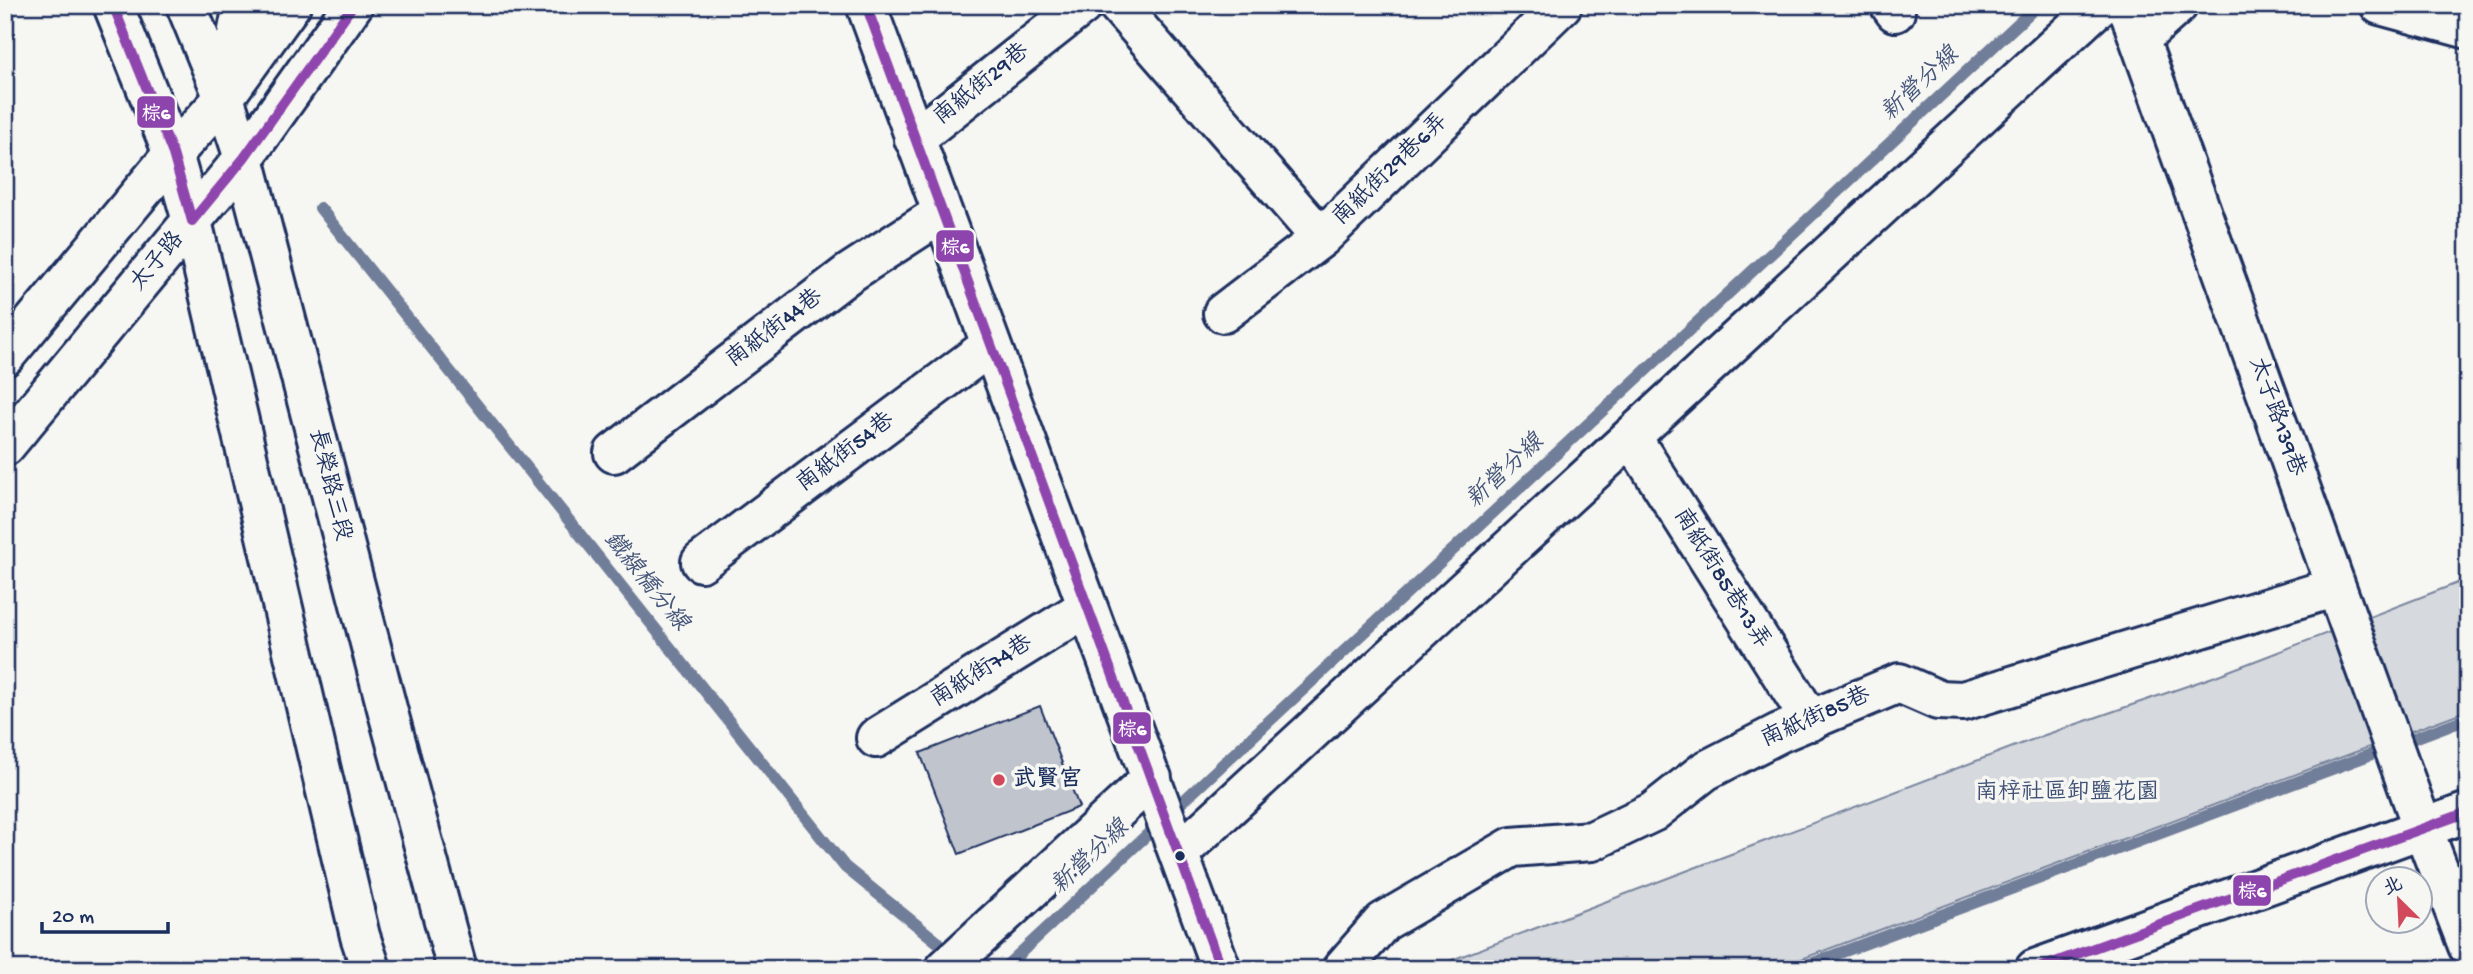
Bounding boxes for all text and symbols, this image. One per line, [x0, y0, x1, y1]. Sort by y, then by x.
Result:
street label: 南紙街29巷 [928, 37, 1036, 132]
water label: 新營分線 [1875, 40, 1967, 128]
line badge: 棕6 [136, 95, 176, 129]
text: 棕6 [142, 103, 171, 127]
street label: 南紙街29巷6弄 [1327, 108, 1454, 232]
street label: 太子路 [125, 226, 191, 297]
line badge: 棕6 [935, 229, 975, 263]
text: 棕6 [941, 237, 970, 261]
street label: 南紙街44巷 [721, 283, 829, 374]
street label: 太子路139巷 [2242, 353, 2311, 481]
street label: 南紙街54巷 [791, 406, 901, 498]
street label: 長榮路三段 [302, 425, 358, 544]
water label: 新營分線 [1460, 427, 1552, 515]
street label: 南紙街85巷13弄 [1667, 503, 1776, 654]
water label: 鐵線橋分線 [596, 526, 696, 639]
street label: 南紙街74巷 [926, 629, 1039, 714]
street label: 南紙街85巷 [1757, 681, 1876, 754]
line badge: 棕6 [1112, 711, 1152, 745]
text: 棕6 [1118, 719, 1147, 743]
place label: 武賢宮 [1013, 765, 1082, 794]
marker: 武賢宮 [991, 772, 1007, 788]
park label: 南梓社區卸鹽花園 [1975, 779, 2159, 807]
water label: 新營分線 [1045, 813, 1137, 901]
unlabelled marker [1173, 849, 1187, 863]
north arrow [2364, 866, 2434, 936]
text: 北 [2380, 873, 2407, 902]
line badge: 棕6 [2232, 874, 2272, 907]
text: 棕6 [2238, 881, 2267, 905]
scale bar [42, 890, 168, 934]
text: 20 m [52, 906, 94, 931]

